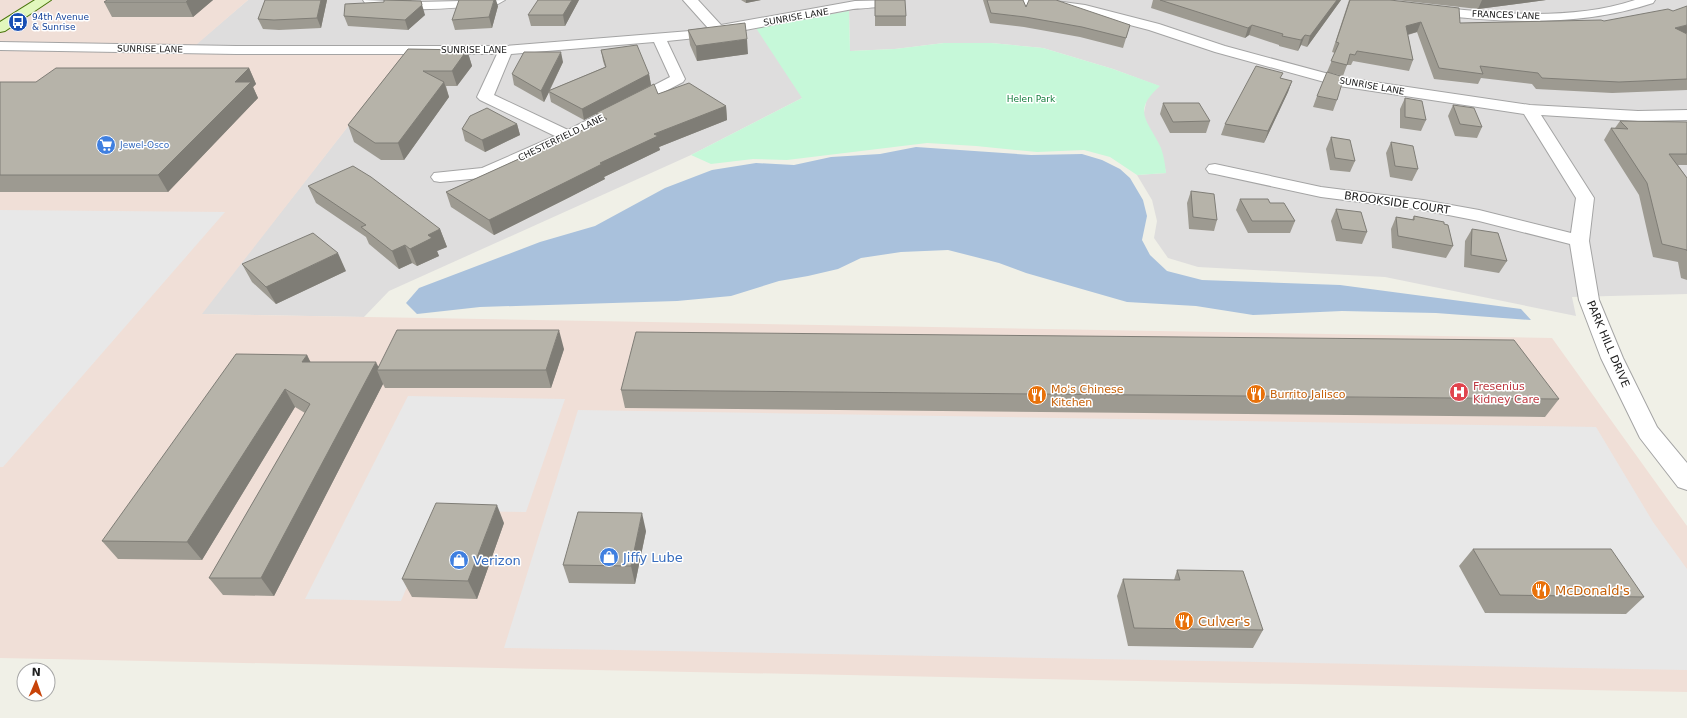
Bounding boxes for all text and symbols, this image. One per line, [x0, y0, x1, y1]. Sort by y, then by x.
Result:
street label: SUNRISE LANE [763, 6, 830, 28]
street label: FRANCES LANE [1472, 9, 1541, 21]
bus stop icon: 94th Avenue & Sunrise [7, 11, 29, 33]
place label: 94th Avenue & Sunrise [32, 12, 89, 32]
street label: SUNRISE LANE [117, 43, 183, 55]
street label: SUNRISE LANE [441, 45, 507, 55]
street label: SUNRISE LANE [1339, 75, 1406, 97]
park label: Helen Park [1007, 94, 1056, 104]
street label: CHESTERFIELD LANE [517, 113, 606, 163]
supermarket icon: Jewel-Osco [95, 134, 117, 156]
place label: Jewel-Osco [119, 140, 170, 150]
street label: BROOKSIDE COURT [1343, 189, 1451, 217]
street label: PARK HILL DRIVE [1584, 299, 1632, 389]
place label: Fresenius Kidney Care [1473, 380, 1540, 406]
hospital icon: Fresenius Kidney Care [1448, 381, 1470, 403]
place label: Mo's Chinese Kitchen [1051, 383, 1124, 409]
restaurant icon: Burrito Jalisco [1245, 383, 1267, 405]
restaurant icon: Mo's Chinese Kitchen [1026, 384, 1048, 406]
place label: Burrito Jalisco [1270, 388, 1346, 401]
shop icon: Jiffy Lube [598, 546, 620, 568]
shop icon: Verizon [448, 549, 470, 571]
place label: Jiffy Lube [622, 550, 683, 565]
place label: Verizon [473, 553, 521, 568]
restaurant icon: McDonald's [1530, 579, 1552, 601]
place label: McDonald's [1555, 583, 1630, 598]
restaurant icon: Culver's [1173, 610, 1195, 632]
place label: Culver's [1198, 614, 1251, 629]
north arrow [16, 662, 56, 702]
text: N [31, 666, 41, 679]

